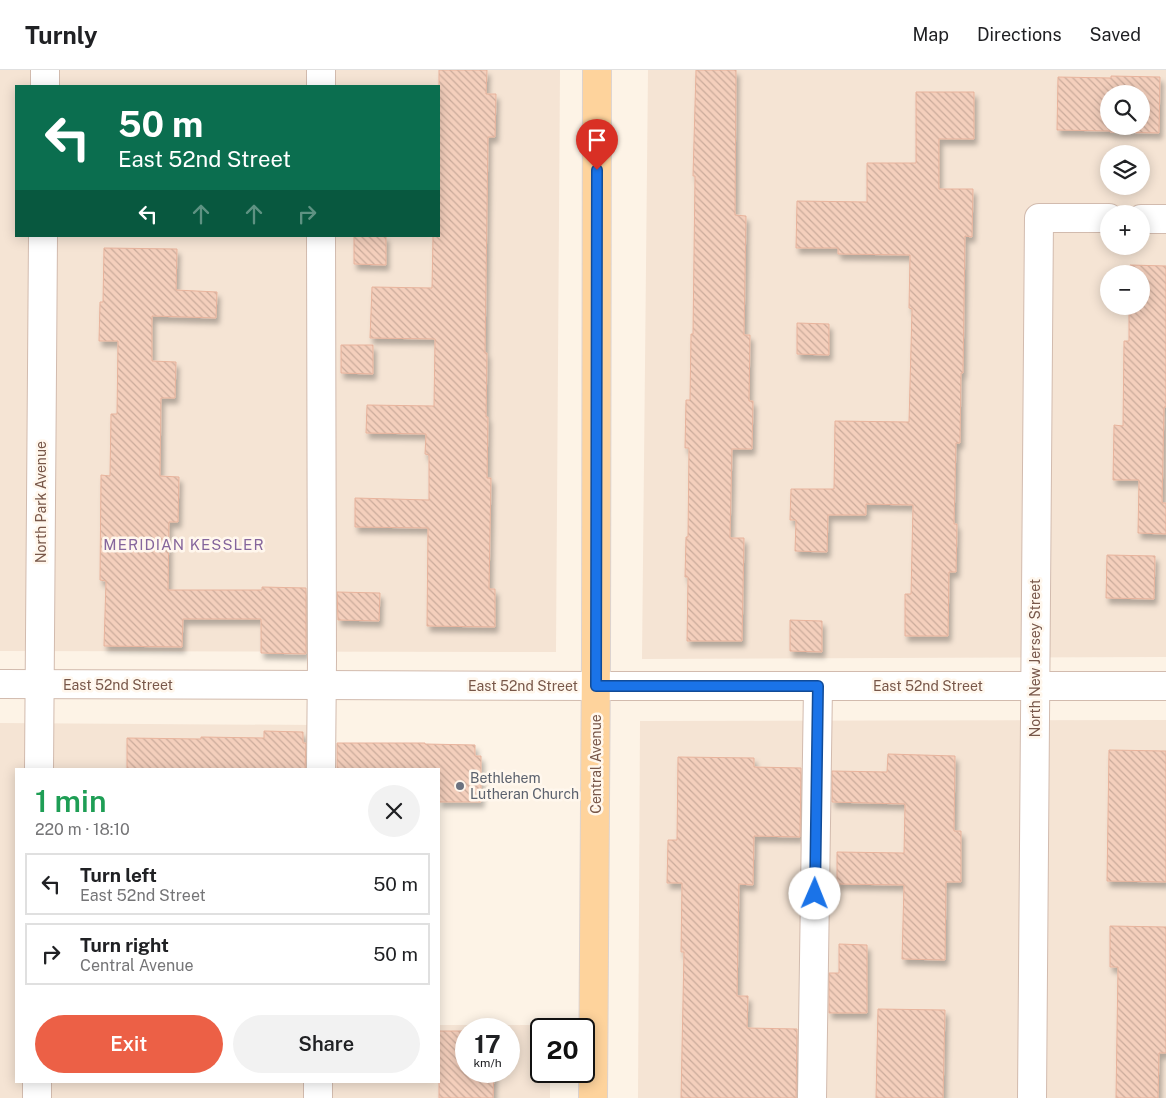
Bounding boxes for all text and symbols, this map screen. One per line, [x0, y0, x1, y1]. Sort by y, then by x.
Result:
text: Turnly [25, 21, 98, 49]
text: Map [912, 24, 949, 45]
text: Directions [977, 24, 1062, 45]
text: Saved [1090, 24, 1141, 45]
map controls [1100, 85, 1150, 315]
button: search [1100, 85, 1150, 135]
text: 50 m [118, 104, 203, 145]
icon: left [35, 105, 100, 170]
pin [576, 119, 618, 170]
icon: arrive [583, 126, 611, 154]
button: layers [1100, 145, 1150, 195]
text: East 52nd Street [118, 146, 291, 172]
icon: left [134, 200, 162, 228]
icon: ahead [187, 200, 215, 228]
icon: ahead [240, 200, 268, 228]
icon: right [293, 200, 321, 228]
button: + [1100, 205, 1150, 255]
button: − [1100, 265, 1150, 315]
street label: North Park Avenue [33, 441, 49, 563]
district label: MERIDIAN KESSLER [103, 536, 265, 553]
street label: North New Jersey Street [1027, 579, 1043, 737]
street label: East 52nd Street [63, 677, 173, 693]
street label: East 52nd Street [468, 678, 578, 694]
street label: East 52nd Street [873, 678, 983, 694]
street label: Central Avenue [588, 714, 604, 814]
place label: Bethlehem Lutheran Church [470, 770, 579, 802]
marker: Bethlehem Lutheran Church [454, 780, 466, 792]
text: 1 min [35, 783, 106, 819]
button: close [368, 785, 420, 837]
text: 220 m · 18:10 [35, 820, 130, 839]
text: Turn left [80, 864, 157, 886]
position arrow [788, 867, 840, 919]
icon: left [37, 870, 65, 898]
text: 50 m [373, 873, 418, 895]
text: East 52nd Street [80, 886, 206, 905]
text: Turn right [80, 934, 169, 956]
icon: right [37, 940, 65, 968]
text: 50 m [373, 943, 418, 965]
text: Central Avenue [80, 956, 194, 975]
button: Exit [35, 1015, 223, 1073]
button: Share [233, 1015, 420, 1073]
speed limit sign: 20 [530, 1018, 595, 1083]
text: 17 [474, 1029, 501, 1059]
text: km/h [473, 1056, 502, 1070]

